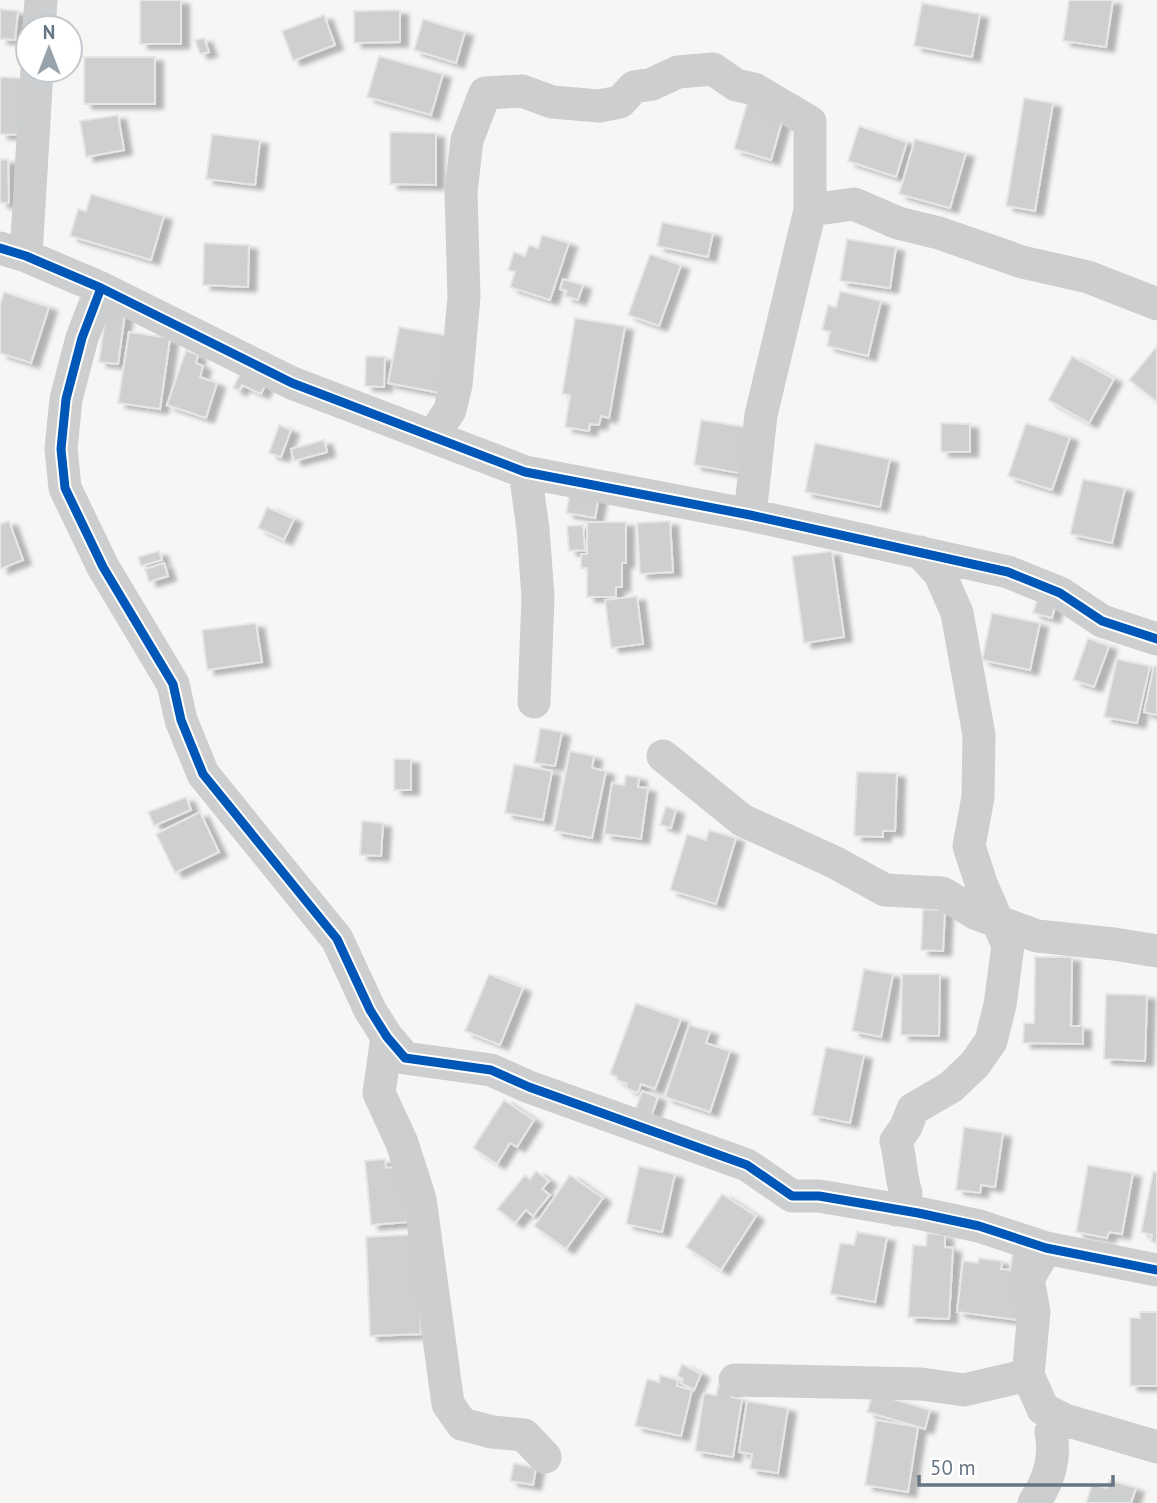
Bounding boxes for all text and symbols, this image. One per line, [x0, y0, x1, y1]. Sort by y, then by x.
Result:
north arrow [14, 14, 84, 84]
text: N [43, 20, 55, 44]
scale bar [919, 1444, 1113, 1488]
text: 50 m [930, 1454, 976, 1481]

